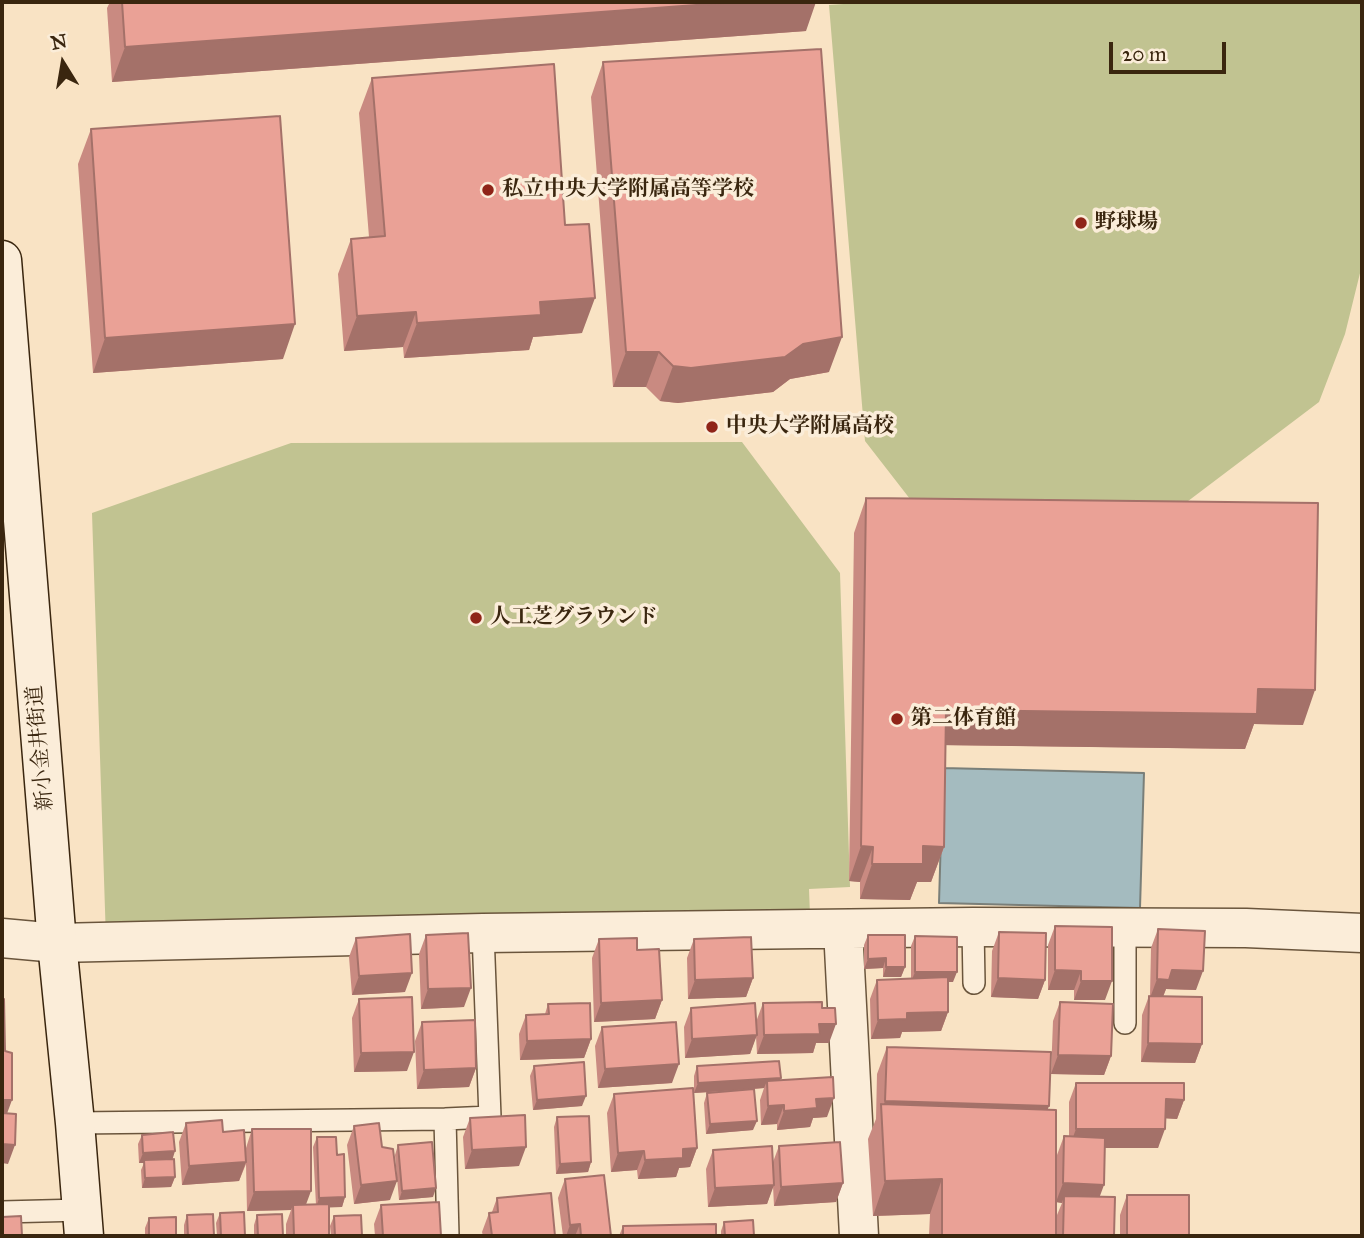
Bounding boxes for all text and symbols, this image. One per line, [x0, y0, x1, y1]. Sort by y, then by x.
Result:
north arrow [28, 28, 98, 98]
scale bar [1112, 28, 1229, 72]
text: N [49, 29, 69, 55]
text: 20 m [1122, 41, 1167, 67]
place label: 私立中央大学附属高等学校 [502, 177, 754, 203]
marker: 私立中央大学附属高等学校 [480, 182, 496, 198]
place label: 野球場 [1095, 210, 1158, 236]
marker: 野球場 [1073, 215, 1089, 231]
place label: 中央大学附属高校 [726, 414, 894, 440]
marker: 中央大学附属高校 [704, 419, 720, 435]
place label: 人工芝グラウンド [490, 605, 658, 631]
marker: 人工芝グラウンド [468, 610, 484, 626]
street label: 新小金井街道 [23, 684, 59, 812]
place label: 第二体育館 [911, 706, 1016, 732]
marker: 第二体育館 [889, 711, 905, 727]

